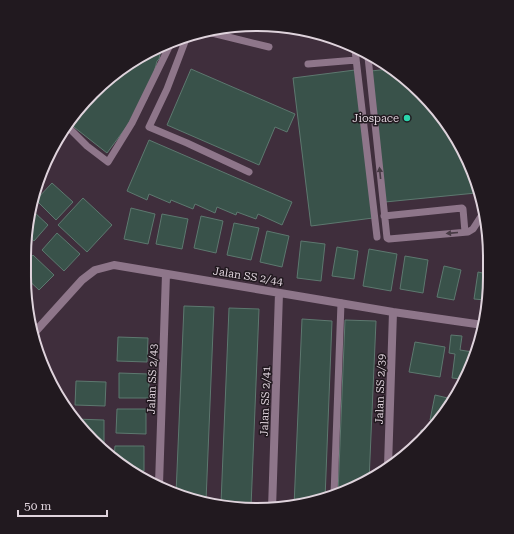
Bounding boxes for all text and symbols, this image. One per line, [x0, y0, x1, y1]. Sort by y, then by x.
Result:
place label: Jiospace [352, 112, 399, 125]
marker: Jiospace [402, 113, 412, 123]
one-way arrow [377, 167, 383, 179]
one-way arrow [446, 230, 458, 237]
street label: Jalan SS 2/44 [212, 265, 285, 289]
street label: Jalan SS 2/43 [145, 344, 160, 415]
street label: Jalan SS 2/39 [373, 354, 388, 425]
street label: Jalan SS 2/41 [258, 366, 273, 437]
scale bar [18, 492, 107, 518]
text: 50 m [24, 499, 51, 513]

